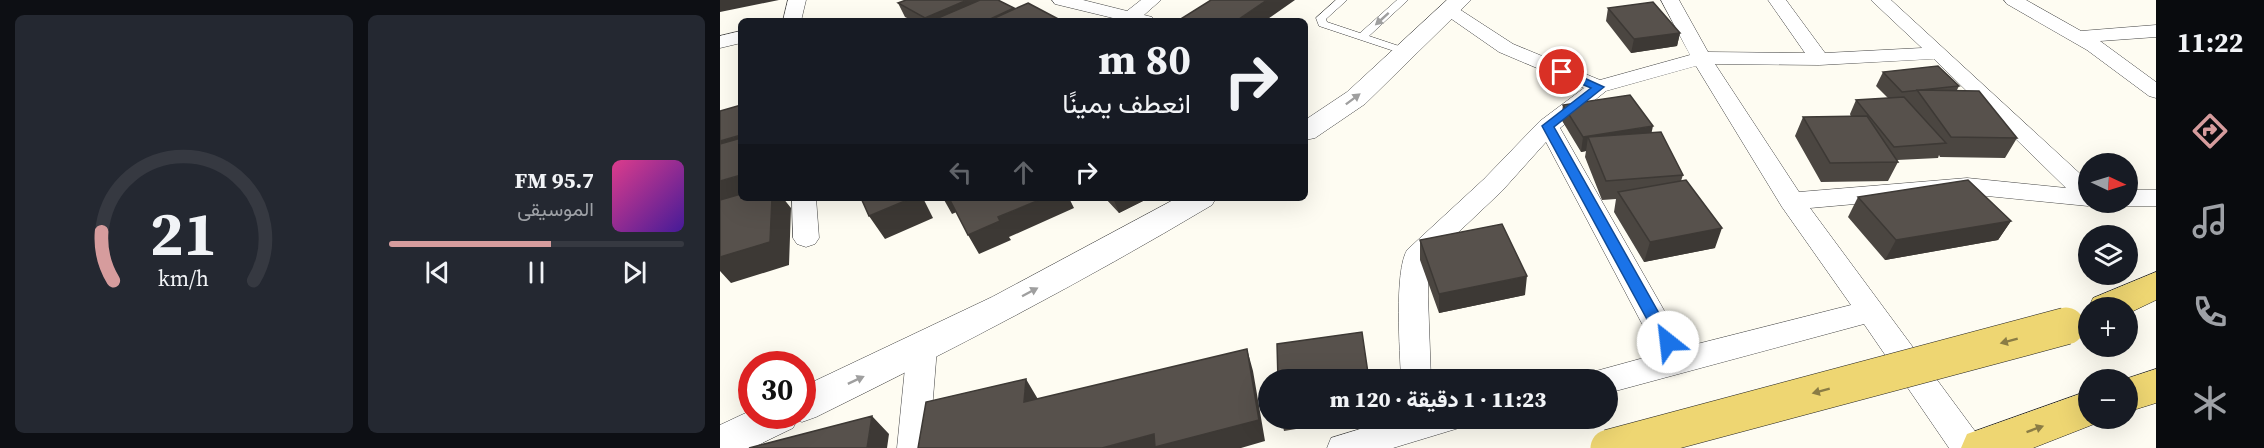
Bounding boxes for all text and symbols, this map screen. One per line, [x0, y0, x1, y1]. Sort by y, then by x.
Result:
one-way arrow [1375, 12, 1390, 25]
text: 11:22 [2177, 24, 2243, 61]
text: 80 m [1098, 30, 1191, 88]
icon: right [1212, 42, 1290, 120]
pin [1536, 46, 1587, 97]
icon: arrive [1545, 55, 1578, 88]
text: انعطف يمينًا [1062, 85, 1191, 122]
one-way arrow [1345, 93, 1361, 105]
icon: directions [2189, 110, 2231, 152]
north arrow [2078, 153, 2138, 213]
map controls [2078, 153, 2138, 429]
icon: left [944, 156, 977, 189]
icon: ahead [1007, 156, 1040, 189]
icon: right [1070, 156, 1103, 189]
text: 95.7 FM [515, 165, 594, 195]
text: 21 [150, 190, 218, 276]
text: الموسيقى [517, 195, 594, 223]
icon: music [2189, 200, 2231, 242]
button: layers [2078, 225, 2138, 285]
icon: previous [421, 256, 454, 289]
icon: pause [520, 256, 553, 289]
icon: next [618, 256, 651, 289]
text: km/h [158, 264, 209, 293]
one-way arrow [1021, 288, 1038, 297]
icon: phone [2189, 291, 2231, 333]
button: + [2078, 297, 2138, 357]
position arrow [1636, 310, 1700, 374]
one-way arrow [2000, 336, 2019, 346]
speed limit sign: 30 [738, 351, 816, 429]
button: − [2078, 369, 2138, 429]
one-way arrow [847, 375, 864, 384]
icon: climate [2189, 382, 2231, 424]
text: 11:23 · 1 دقيقة · 120 m [1330, 384, 1546, 414]
one-way arrow [1812, 387, 1830, 396]
one-way arrow [2026, 423, 2044, 433]

